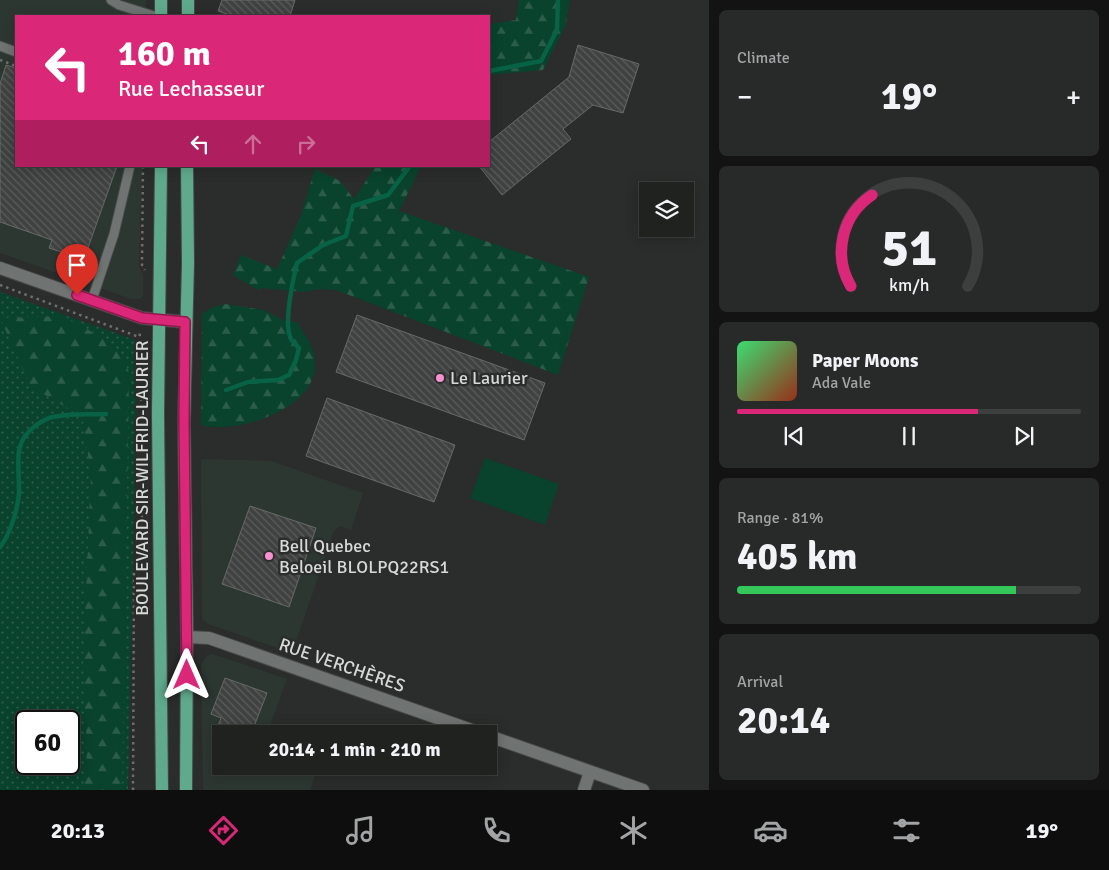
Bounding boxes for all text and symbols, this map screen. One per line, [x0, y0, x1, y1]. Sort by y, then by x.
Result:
text: 160 m [118, 32, 211, 75]
icon: left [35, 35, 100, 100]
text: Climate [737, 48, 790, 68]
text: 19° [881, 73, 937, 120]
text: Rue Lechasseur [118, 75, 264, 102]
text: − [737, 80, 752, 114]
text: + [1066, 80, 1081, 114]
icon: left [186, 130, 214, 158]
icon: ahead [239, 130, 267, 158]
icon: right [292, 130, 320, 158]
map controls [639, 182, 694, 237]
button: layers [639, 182, 694, 237]
text: 51 [881, 216, 937, 280]
pin [56, 244, 98, 295]
icon: arrive [63, 251, 91, 279]
text: km/h [889, 274, 929, 296]
street label: BOULEVARD SIR-WILFRID-LAURIER [131, 340, 153, 616]
text: Paper Moons [812, 349, 918, 373]
place label: Le Laurier [450, 367, 528, 389]
marker: Le Laurier [434, 372, 446, 384]
text: Ada Vale [812, 373, 871, 393]
icon: previous [780, 422, 808, 450]
icon: pause [895, 422, 923, 450]
icon: next [1010, 422, 1038, 450]
text: Range · 81% [737, 508, 823, 528]
text: 405 km [737, 533, 858, 580]
place label: Bell Quebec Beloeil BLOLPQ22RS1 [279, 535, 449, 578]
marker: Bell Quebec Beloeil BLOLPQ22RS1 [263, 550, 275, 562]
street label: RUE VERCHÈRES [276, 633, 408, 697]
position arrow [160, 648, 212, 700]
text: Arrival [737, 672, 783, 692]
text: 20:14 [737, 697, 830, 744]
speed limit sign: 60 [15, 710, 80, 775]
text: 20:14 · 1 min · 210 m [268, 738, 441, 762]
icon: directions [206, 813, 241, 848]
icon: music [343, 813, 378, 848]
icon: phone [479, 813, 514, 848]
icon: climate [616, 813, 651, 848]
icon: car [753, 813, 788, 848]
icon: filters [889, 813, 924, 848]
text: 20:13 [51, 817, 105, 844]
text: 19° [1026, 817, 1058, 844]

